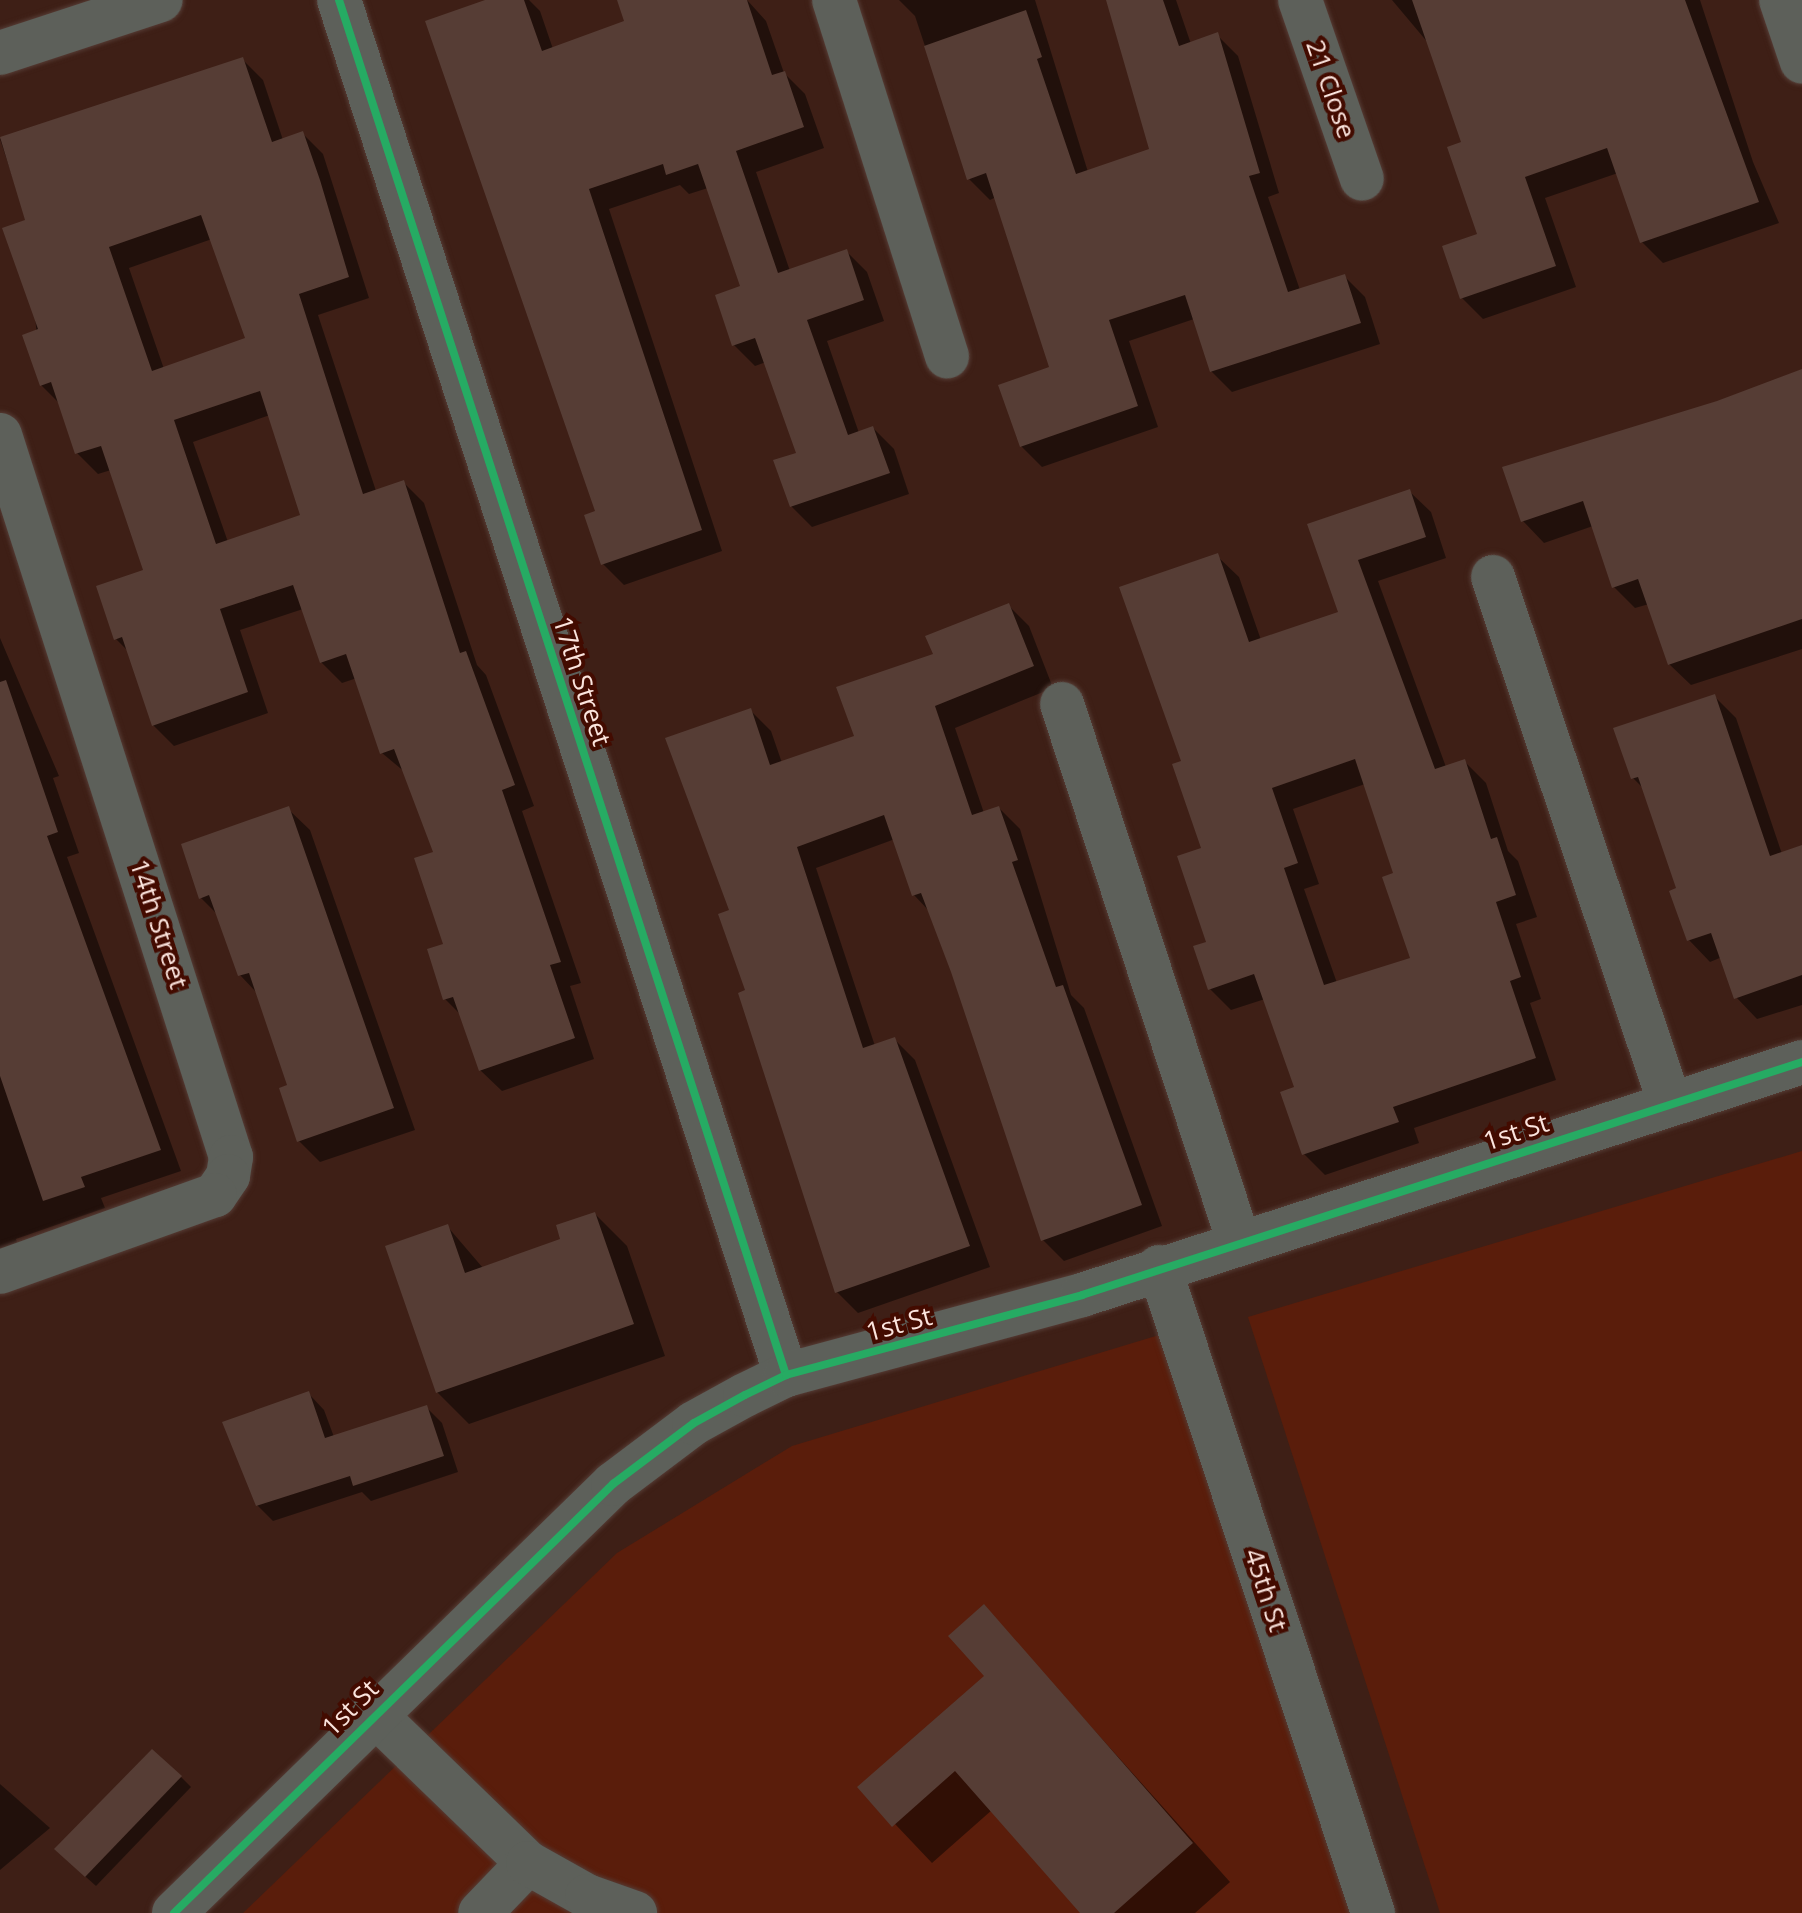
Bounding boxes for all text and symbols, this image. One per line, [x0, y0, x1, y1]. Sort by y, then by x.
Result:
street label: 21 Close [1300, 36, 1362, 142]
street label: 17th Street [546, 612, 618, 750]
street label: 14th Street [123, 855, 195, 993]
street label: 1st St [1479, 1107, 1553, 1157]
street label: 1st St [863, 1300, 935, 1348]
street label: 45th St [1238, 1545, 1294, 1635]
street label: 1st St [315, 1673, 385, 1743]

